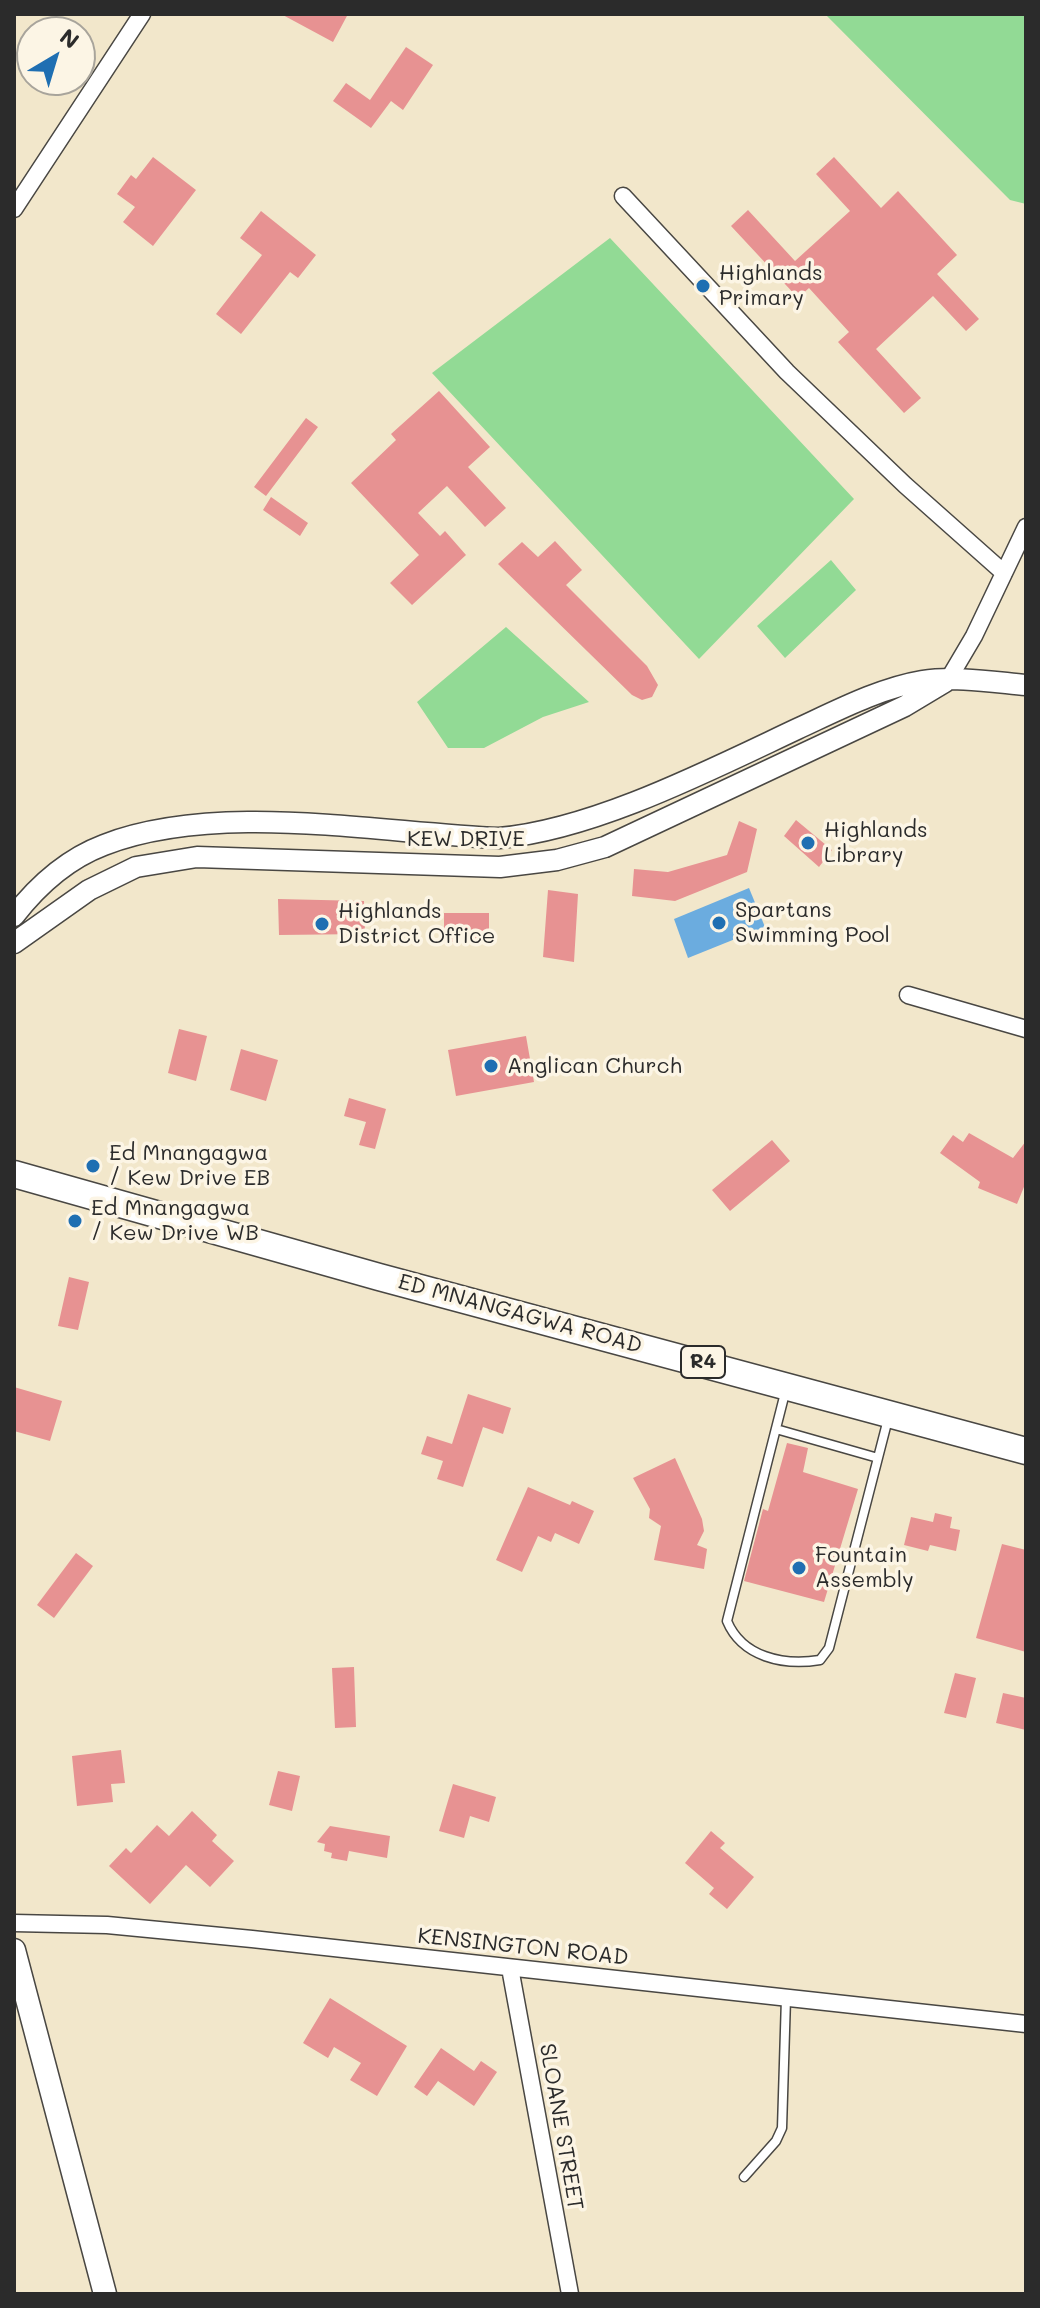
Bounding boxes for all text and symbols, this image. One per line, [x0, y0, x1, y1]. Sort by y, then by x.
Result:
north arrow [16, 16, 96, 96]
text: N [54, 22, 85, 55]
place label: Highlands Primary [719, 260, 823, 312]
marker: Highlands Primary [694, 277, 712, 295]
place label: Highlands Library [824, 817, 928, 868]
street label: KEW DRIVE [407, 826, 525, 852]
marker: Highlands Library [799, 834, 817, 852]
place label: Spartans Swimming Pool [735, 897, 890, 948]
place label: Highlands District Office [338, 898, 495, 950]
marker: Spartans Swimming Pool [710, 914, 728, 932]
marker: Highlands District Office [313, 915, 331, 933]
place label: Anglican Church [507, 1053, 682, 1079]
marker: Anglican Church [482, 1057, 500, 1075]
place label: Ed Mnangagwa / Kew Drive EB [109, 1140, 270, 1192]
marker: Ed Mnangagwa / Kew Drive EB [84, 1157, 102, 1175]
place label: Ed Mnangagwa / Kew Drive WB [91, 1195, 259, 1246]
marker: Ed Mnangagwa / Kew Drive WB [66, 1212, 84, 1230]
street label: ED MNANGAGWA ROAD [395, 1269, 645, 1359]
road number: R4 [681, 1346, 725, 1378]
place label: Fountain Assembly [815, 1542, 914, 1594]
marker: Fountain Assembly [790, 1559, 808, 1577]
street label: KENSINGTON ROAD [416, 1923, 630, 1971]
street label: SLOANE STREET [533, 2042, 589, 2212]

